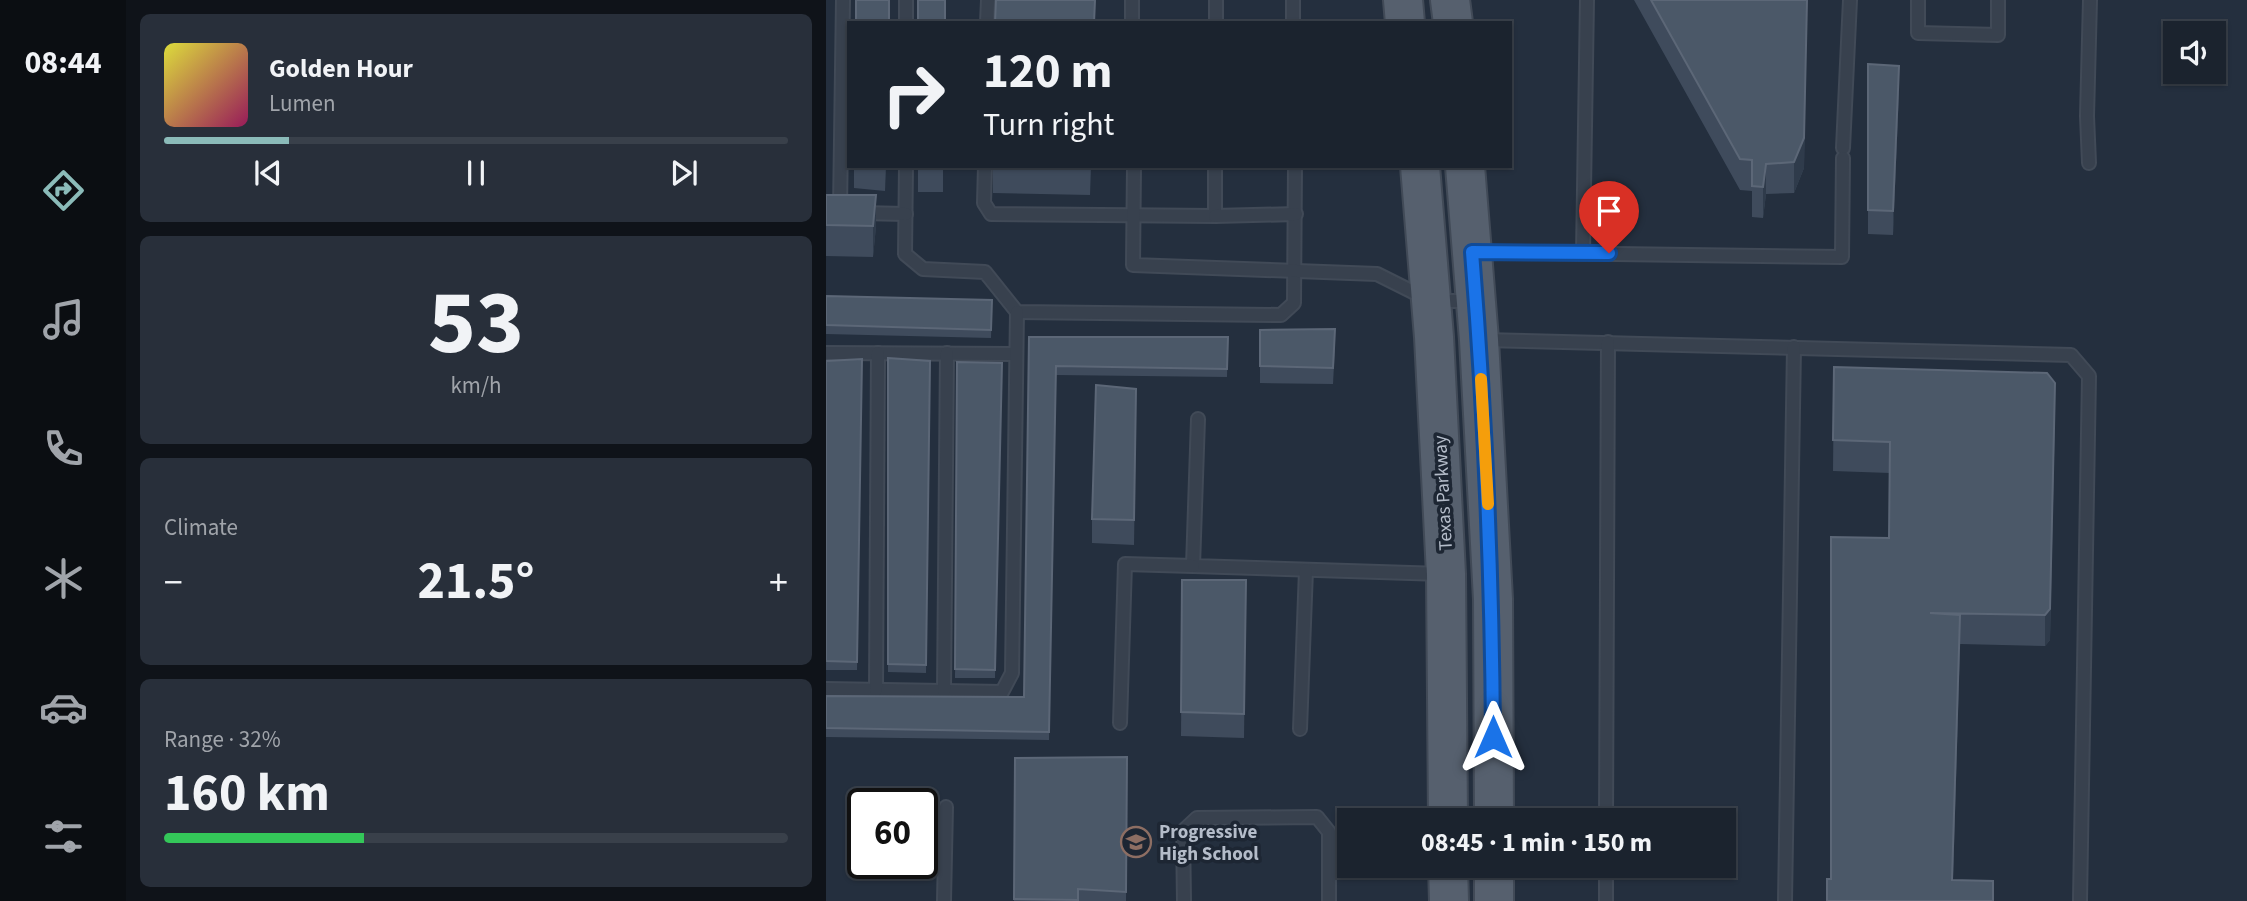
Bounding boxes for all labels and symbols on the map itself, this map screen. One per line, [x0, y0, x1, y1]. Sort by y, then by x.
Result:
pin [1579, 181, 1639, 253]
street label: Texas Parkway [1427, 435, 1460, 551]
position arrow [1456, 700, 1530, 774]
speed limit sign: 60 [847, 788, 938, 879]
place label: Progressive High School [1159, 819, 1259, 868]
school or university icon: Progressive High School [1119, 825, 1153, 859]

